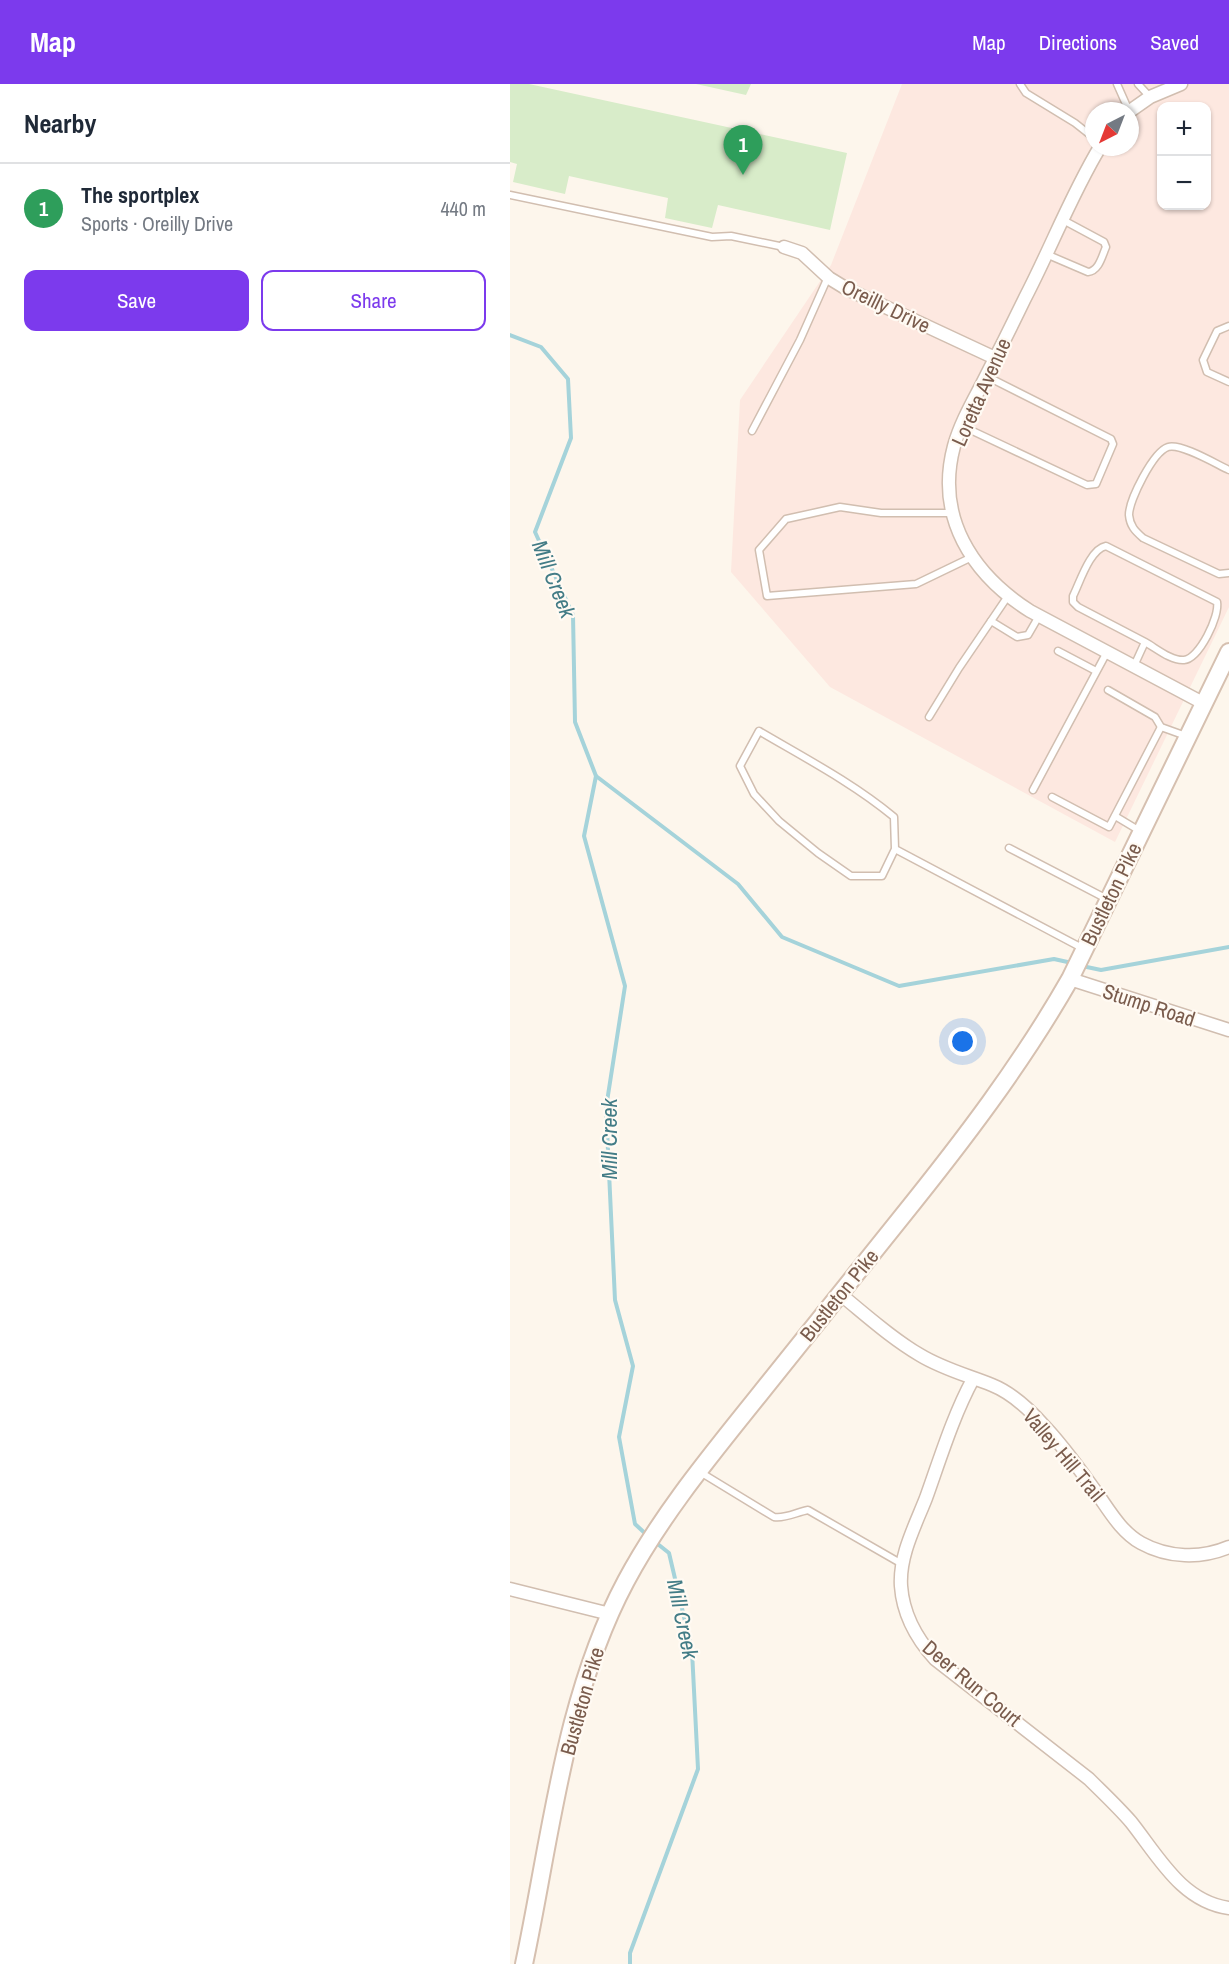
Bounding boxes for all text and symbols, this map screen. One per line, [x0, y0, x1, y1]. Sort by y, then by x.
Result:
text: Map [30, 23, 76, 61]
text: Map [972, 28, 1006, 57]
text: Directions [1039, 28, 1117, 57]
text: Saved [1150, 28, 1199, 57]
north arrow [1085, 102, 1139, 156]
map controls [1157, 102, 1211, 210]
button: + [1157, 102, 1211, 156]
text: Nearby [24, 106, 96, 141]
pin: 1 [724, 126, 762, 175]
button: − [1157, 156, 1211, 210]
text: The sportplex [81, 180, 199, 210]
text: 1 [39, 195, 48, 222]
text: 440 m [440, 195, 486, 222]
text: Sports · Oreilly Drive [81, 210, 233, 237]
button: Save [24, 270, 249, 331]
button: Share [261, 270, 486, 331]
street label: Oreilly Drive [837, 272, 935, 340]
street label: Loretta Avenue [944, 333, 1018, 451]
water label: Mill Creek [525, 536, 583, 623]
street label: Bustleton Pike [1074, 838, 1148, 950]
street label: Stump Road [1099, 976, 1199, 1034]
your location [948, 1027, 977, 1056]
water label: Mill Creek [594, 1097, 624, 1180]
street label: Bustleton Pike [793, 1243, 885, 1347]
street label: Valley Hill Trail [1016, 1402, 1112, 1508]
water label: Mill Creek [660, 1576, 706, 1663]
street label: Deer Run Court [916, 1633, 1028, 1733]
street label: Bustleton Pike [553, 1644, 611, 1758]

